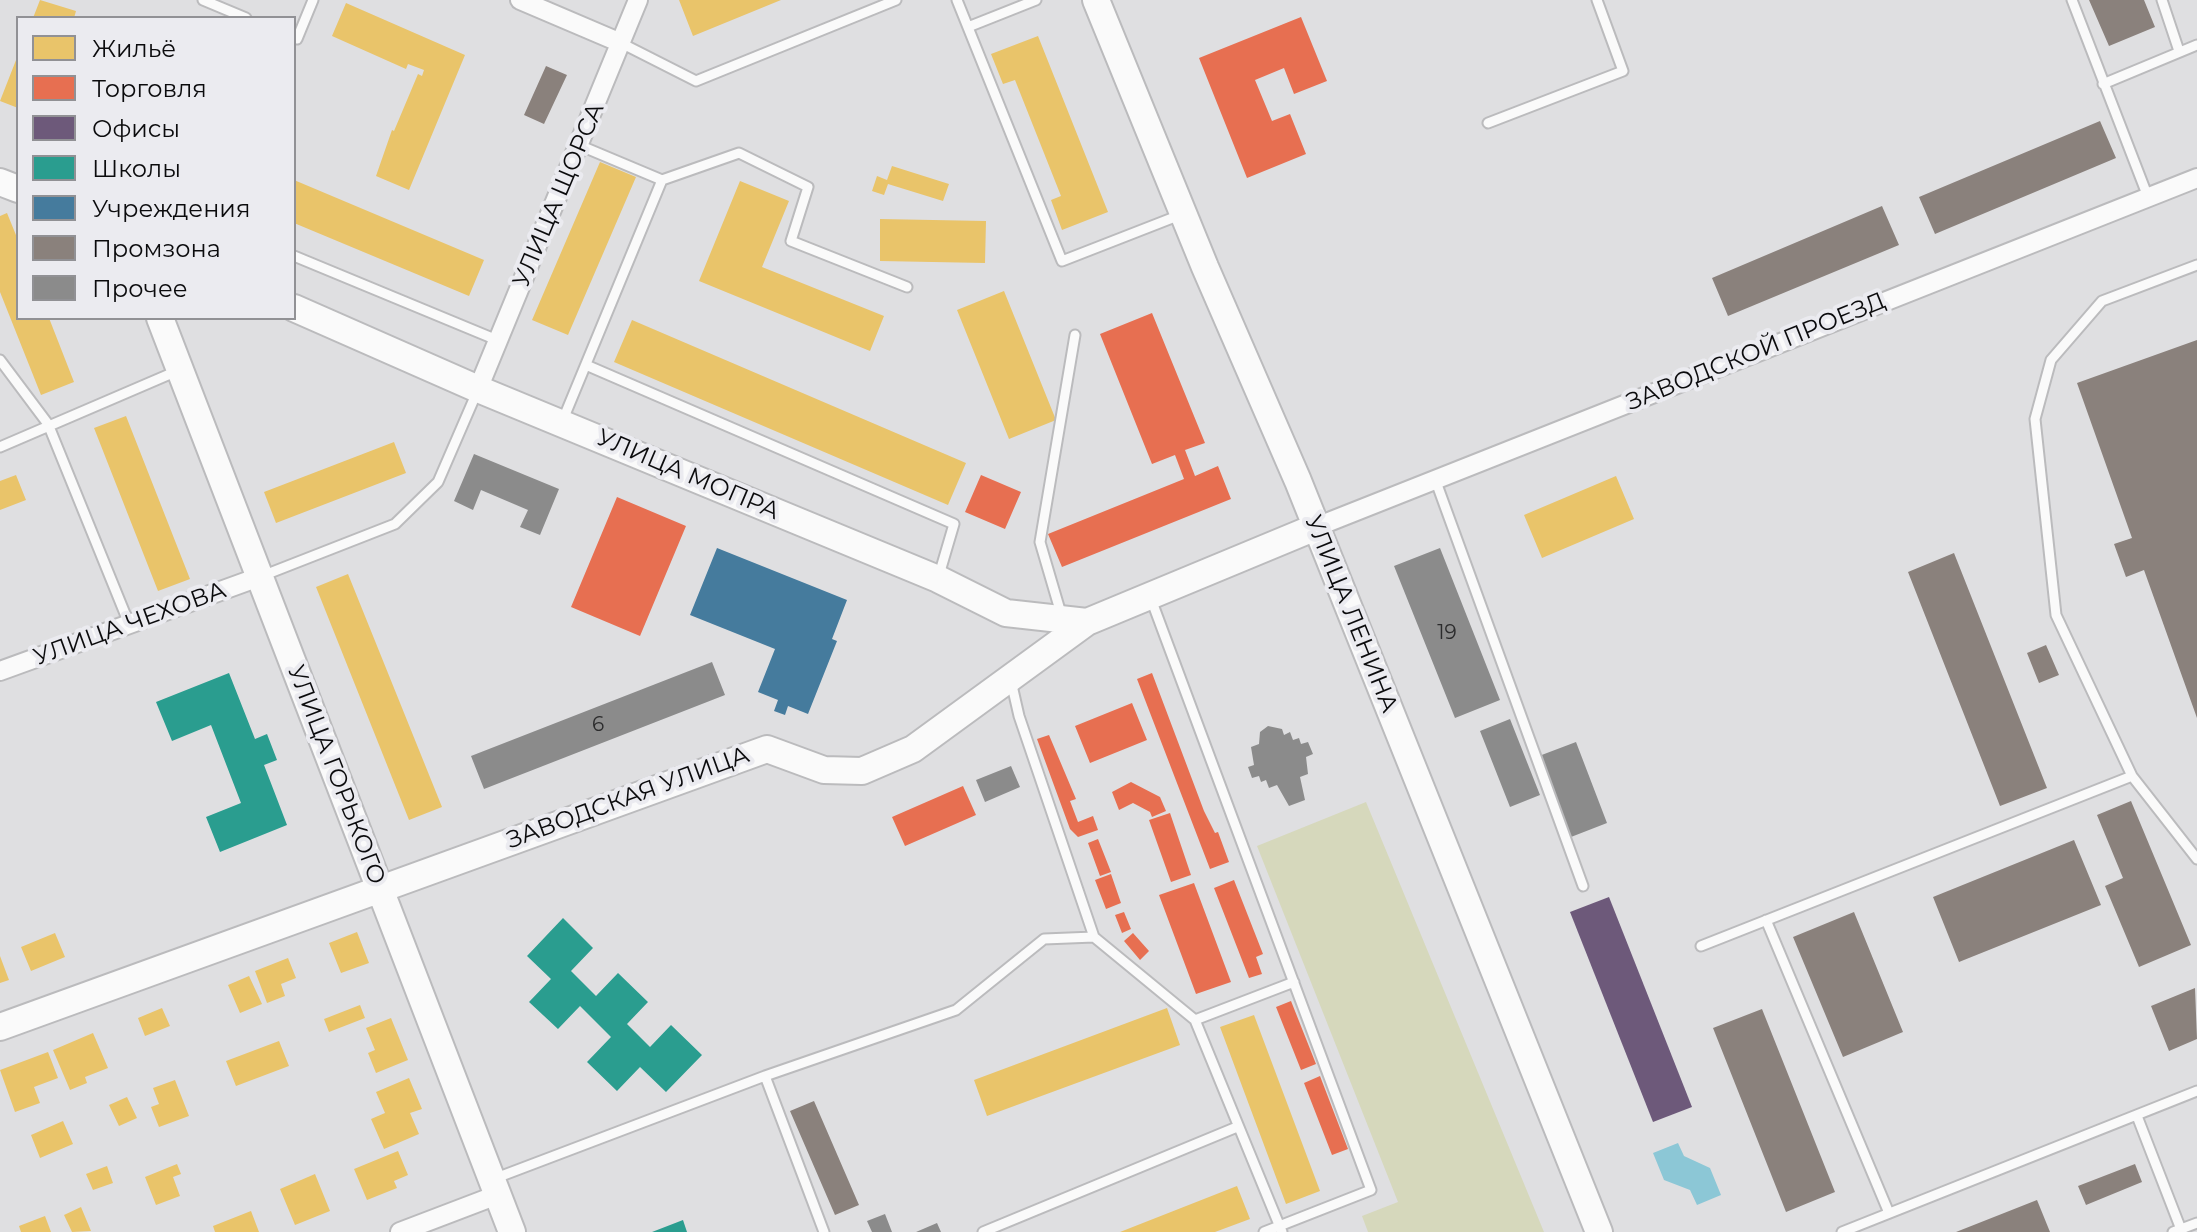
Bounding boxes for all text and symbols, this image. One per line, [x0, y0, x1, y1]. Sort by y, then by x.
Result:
legend [16, 16, 296, 320]
text: Жильё [92, 34, 176, 63]
text: Торговля [92, 74, 207, 103]
street label: УЛИЦА ЩОРСА [507, 99, 611, 291]
text: Офисы [92, 114, 180, 143]
text: Школы [92, 154, 181, 183]
text: Учреждения [92, 194, 250, 223]
text: Промзона [92, 234, 221, 263]
text: Прочее [92, 274, 188, 303]
street label: ЗАВОДСКОЙ ПРОЕЗД [1622, 287, 1890, 417]
street label: УЛИЦА МОПРА [592, 424, 784, 526]
street label: УЛИЦА ЛЕНИНА [1298, 511, 1404, 717]
street label: УЛИЦА ЧЕХОВА [30, 576, 230, 672]
house number: 19 [1437, 621, 1457, 645]
street label: УЛИЦА ГОРЬКОГО [281, 661, 391, 889]
house number: 6 [592, 713, 604, 737]
street label: ЗАВОДСКАЯ УЛИЦА [503, 741, 753, 855]

